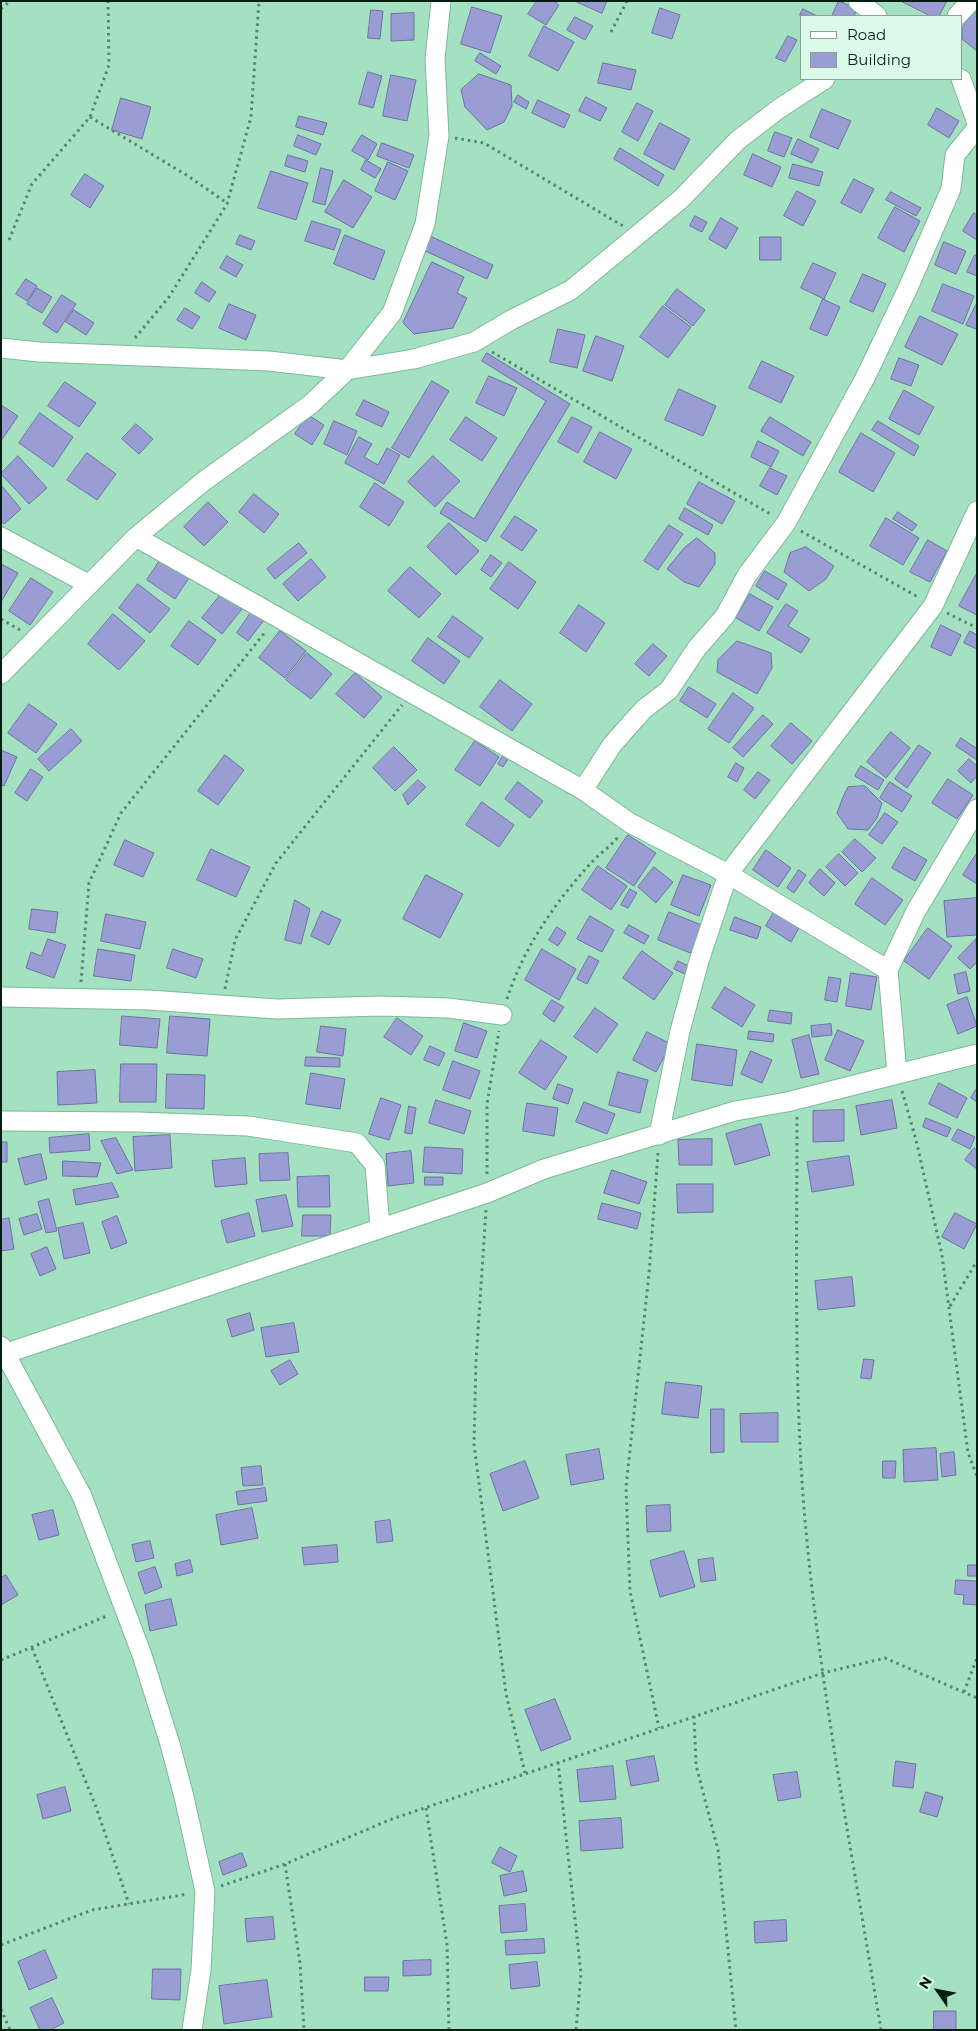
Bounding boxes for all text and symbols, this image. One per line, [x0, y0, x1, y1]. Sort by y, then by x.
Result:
legend [800, 15, 963, 80]
text: Road [847, 25, 886, 44]
text: Building [847, 50, 911, 69]
north arrow [913, 1966, 963, 2016]
text: N [915, 1973, 936, 1992]

